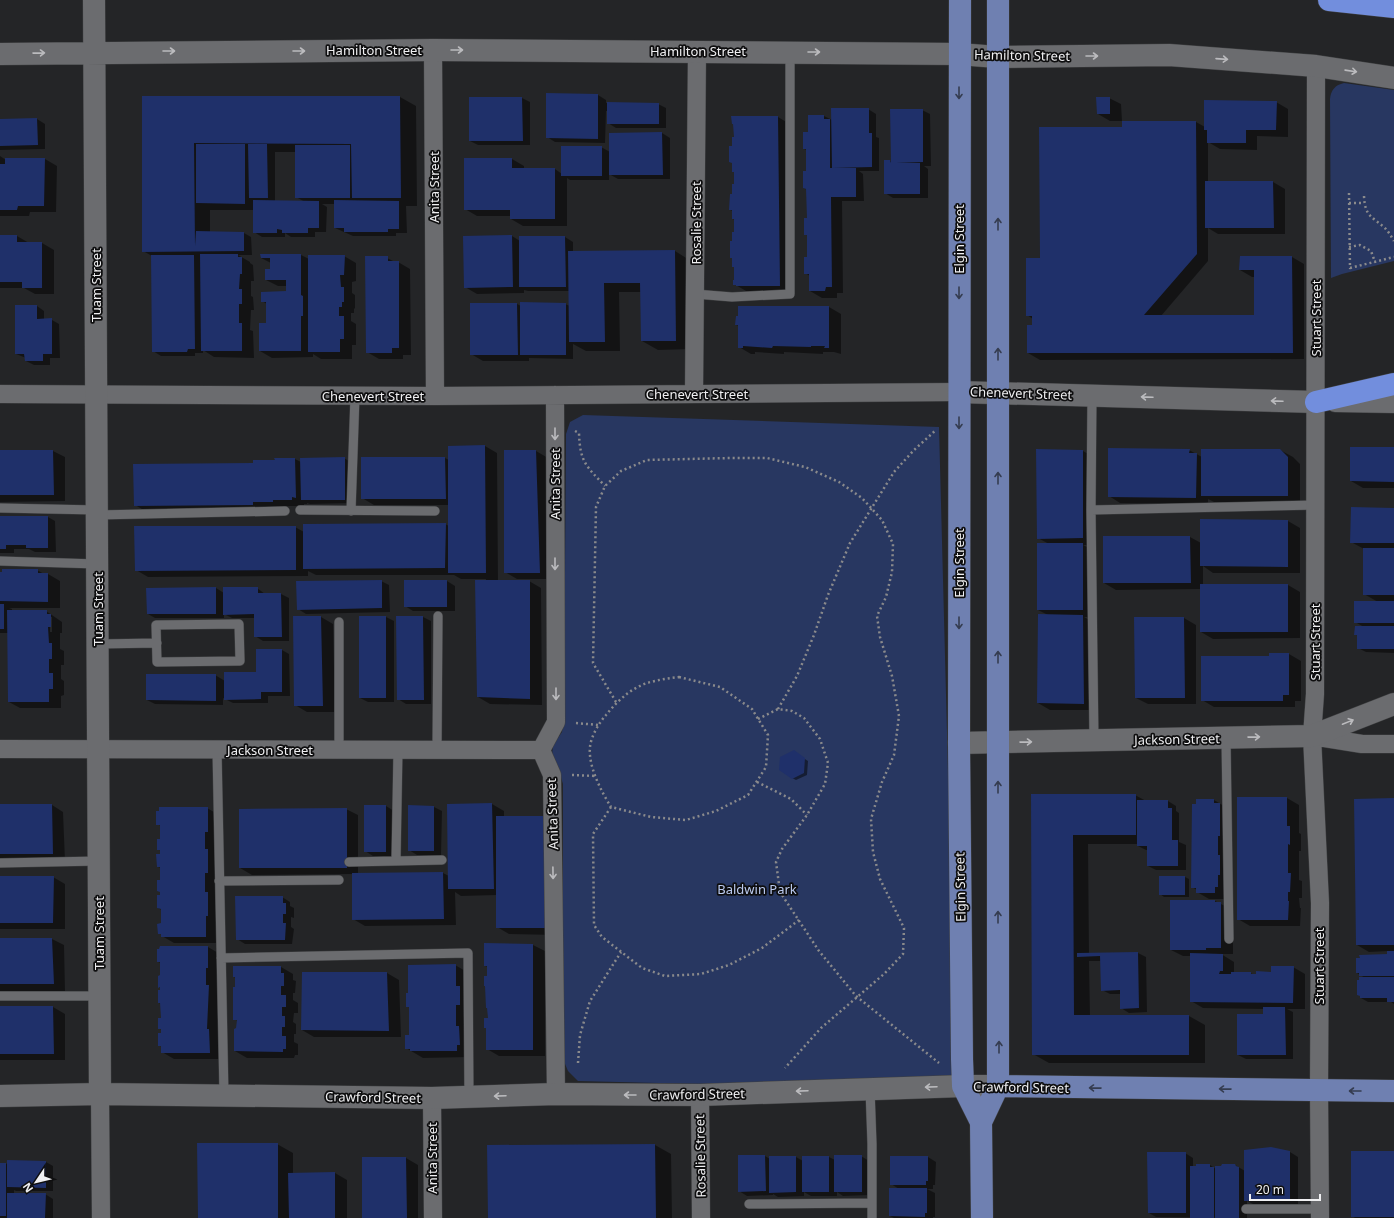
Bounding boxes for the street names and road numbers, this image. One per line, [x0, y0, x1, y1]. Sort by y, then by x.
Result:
street label: Hamilton Street [326, 41, 422, 59]
street label: Hamilton Street [650, 42, 746, 60]
street label: Hamilton Street [974, 45, 1070, 65]
street label: Anita Street [425, 151, 443, 223]
street label: Rosalie Street [687, 181, 705, 265]
street label: Elgin Street [950, 204, 968, 274]
street label: Tuam Street [87, 248, 105, 322]
street label: Stuart Street [1307, 279, 1325, 356]
street label: Chenevert Street [970, 382, 1073, 404]
street label: Chenevert Street [646, 385, 748, 403]
street label: Chenevert Street [322, 387, 424, 405]
street label: Anita Street [546, 448, 564, 520]
street label: Elgin Street [950, 528, 968, 598]
street label: Tuam Street [89, 572, 107, 646]
street label: Stuart Street [1306, 603, 1324, 680]
street label: Jackson Street [1132, 729, 1220, 749]
street label: Jackson Street [225, 741, 313, 759]
street label: Anita Street [542, 778, 562, 850]
street label: Elgin Street [950, 852, 970, 922]
street label: Tuam Street [90, 896, 108, 970]
street label: Stuart Street [1310, 927, 1328, 1004]
street label: Crawford Street [973, 1077, 1069, 1097]
street label: Crawford Street [649, 1084, 745, 1104]
street label: Crawford Street [325, 1087, 421, 1107]
street label: Rosalie Street [690, 1114, 710, 1198]
street label: Anita Street [423, 1122, 441, 1194]

